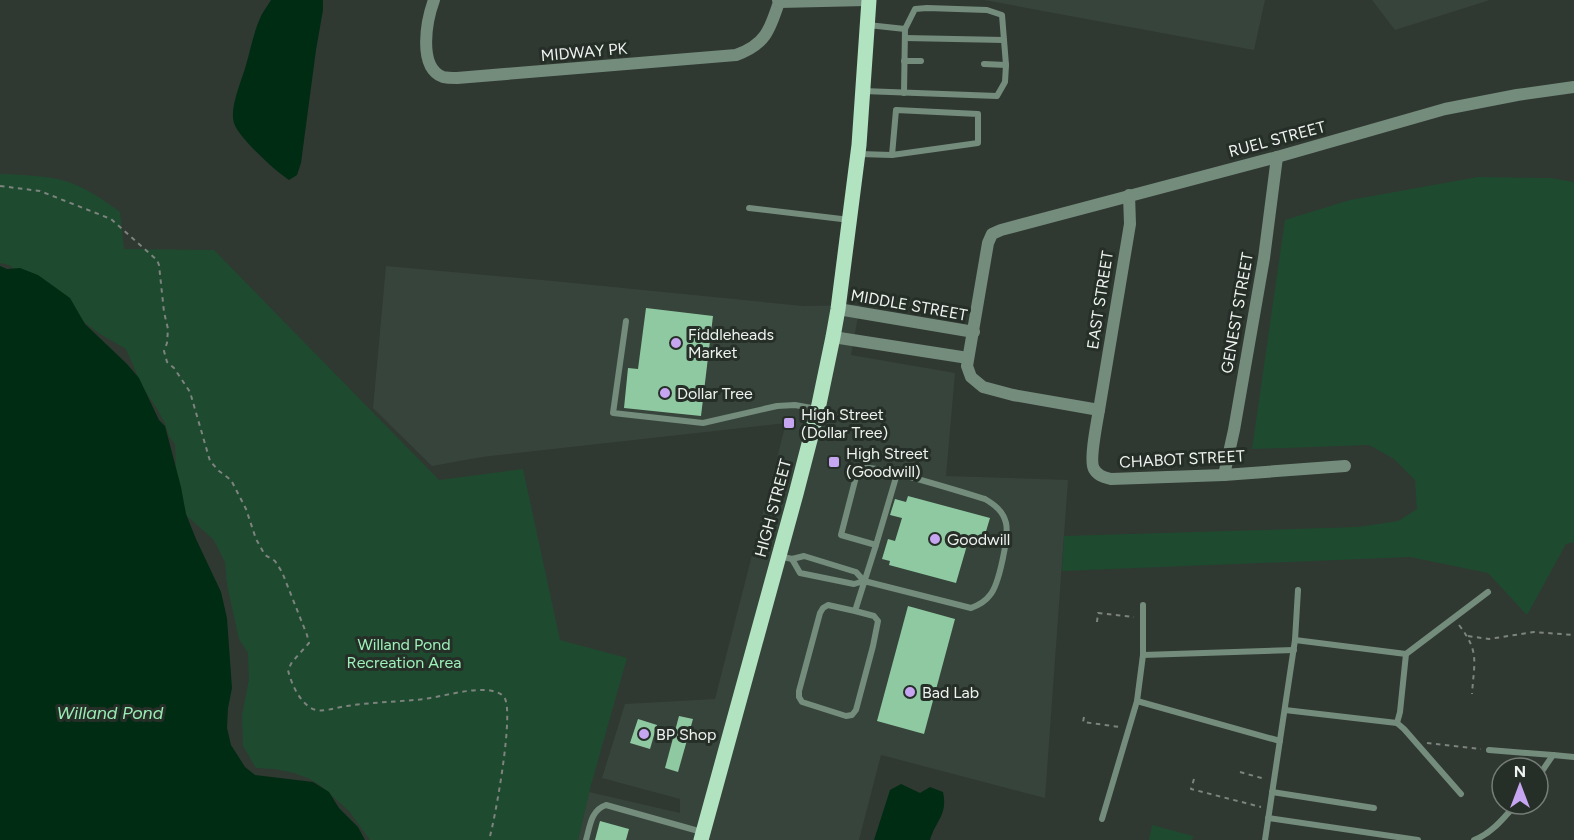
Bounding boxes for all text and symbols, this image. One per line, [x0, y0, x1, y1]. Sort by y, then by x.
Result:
street label: MIDWAY PK [540, 39, 628, 65]
street label: RUEL STREET [1226, 117, 1328, 161]
street label: EAST STREET [1083, 249, 1117, 351]
street label: GENEST STREET [1217, 251, 1257, 375]
street label: MIDDLE STREET [849, 285, 969, 325]
place label: Fiddleheads Market [688, 325, 774, 362]
marker: Fiddleheads Market [669, 336, 683, 350]
place label: Dollar Tree [677, 384, 753, 403]
marker: Dollar Tree [658, 386, 672, 400]
place label: High Street (Dollar Tree) [801, 405, 888, 442]
marker: High Street (Dollar Tree) [782, 416, 796, 430]
place label: High Street (Goodwill) [846, 444, 929, 481]
street label: CHABOT STREET [1119, 446, 1245, 472]
marker: High Street (Goodwill) [827, 455, 841, 469]
street label: HIGH STREET [751, 457, 795, 559]
place label: Goodwill [947, 530, 1010, 549]
marker: Goodwill [928, 532, 942, 546]
park label: Willand Pond Recreation Area [347, 635, 461, 672]
place label: Bad Lab [922, 683, 979, 702]
marker: Bad Lab [903, 685, 917, 699]
water label: Willand Pond [57, 702, 164, 724]
place label: BP Shop [656, 725, 716, 744]
marker: BP Shop [637, 727, 651, 741]
north arrow [1490, 756, 1550, 816]
text: N [1514, 762, 1526, 781]

